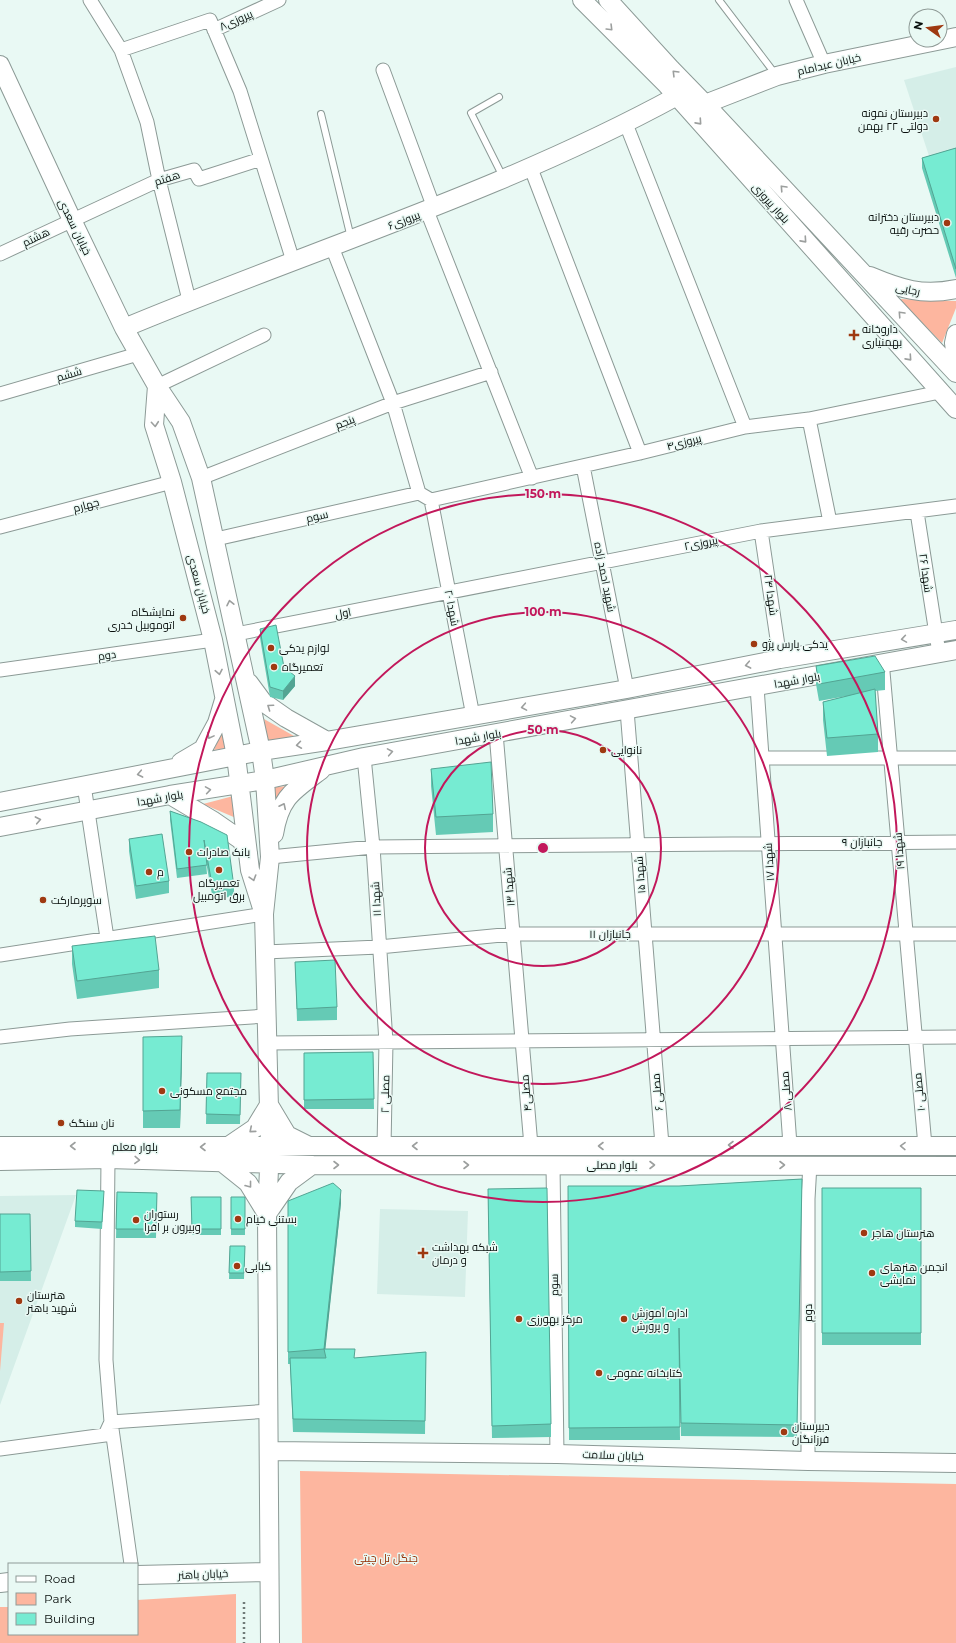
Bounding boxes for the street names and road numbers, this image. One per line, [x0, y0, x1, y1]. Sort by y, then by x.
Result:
street label: پیروزی۸ [217, 6, 255, 34]
street label: خیابان عبدامام [796, 50, 862, 79]
street label: هفتم [152, 167, 182, 190]
street label: بلوار پیروزی [749, 180, 793, 226]
street label: خیابان سعدی [55, 197, 95, 257]
street label: پیروزی۶ [386, 207, 422, 233]
street label: هشتم [20, 224, 52, 250]
street label: رجایی [894, 280, 922, 298]
street label: ششم [55, 364, 84, 385]
street label: پنجم [333, 412, 357, 433]
street label: پیروزی۴ [665, 431, 703, 453]
street label: چهارم [71, 495, 101, 516]
street label: سوم [305, 507, 330, 526]
street label: پیروزی۲ [683, 533, 719, 553]
street label: شهید احمد زاده [591, 541, 619, 613]
street label: خیابان سعدی [184, 553, 214, 615]
street label: شهدا ۲۶ [916, 553, 936, 593]
street label: شهدا ۲۴ [761, 574, 781, 616]
street label: شهدا ۲۰ [442, 589, 462, 627]
street label: اول [334, 605, 352, 621]
street label: دوم [97, 647, 117, 664]
street label: بلوار شهدا [773, 669, 821, 691]
street label: بلوار شهدا [454, 726, 502, 748]
street label: بلوار شهدا [136, 787, 184, 809]
street label: شهدا ۱۹ [890, 832, 908, 870]
street label: جانبازان ۹ [842, 835, 882, 849]
street label: شهدا ۱۷ [761, 842, 777, 882]
street label: شهدا ۱۵ [631, 856, 649, 894]
street label: شهدا ۱۳ [500, 867, 518, 907]
street label: شهدا ۱۱ [368, 881, 384, 917]
street label: جانبازان ۱۱ [589, 927, 631, 941]
street label: مصلی ۸ [777, 1071, 795, 1111]
street label: مصلی ۱۰ [910, 1072, 928, 1112]
street label: مصلی ۶ [648, 1073, 666, 1111]
street label: مصلی۴ [517, 1074, 535, 1112]
street label: مصلی ۲ [378, 1075, 392, 1113]
street label: بلوار معلم [112, 1140, 158, 1155]
street label: بلوار مصلی [587, 1158, 638, 1172]
street label: سوم [547, 1274, 562, 1296]
street label: دوم [801, 1304, 816, 1322]
street label: خیابان سلامت [582, 1447, 644, 1463]
street label: خیابان باهنر [177, 1566, 228, 1582]

